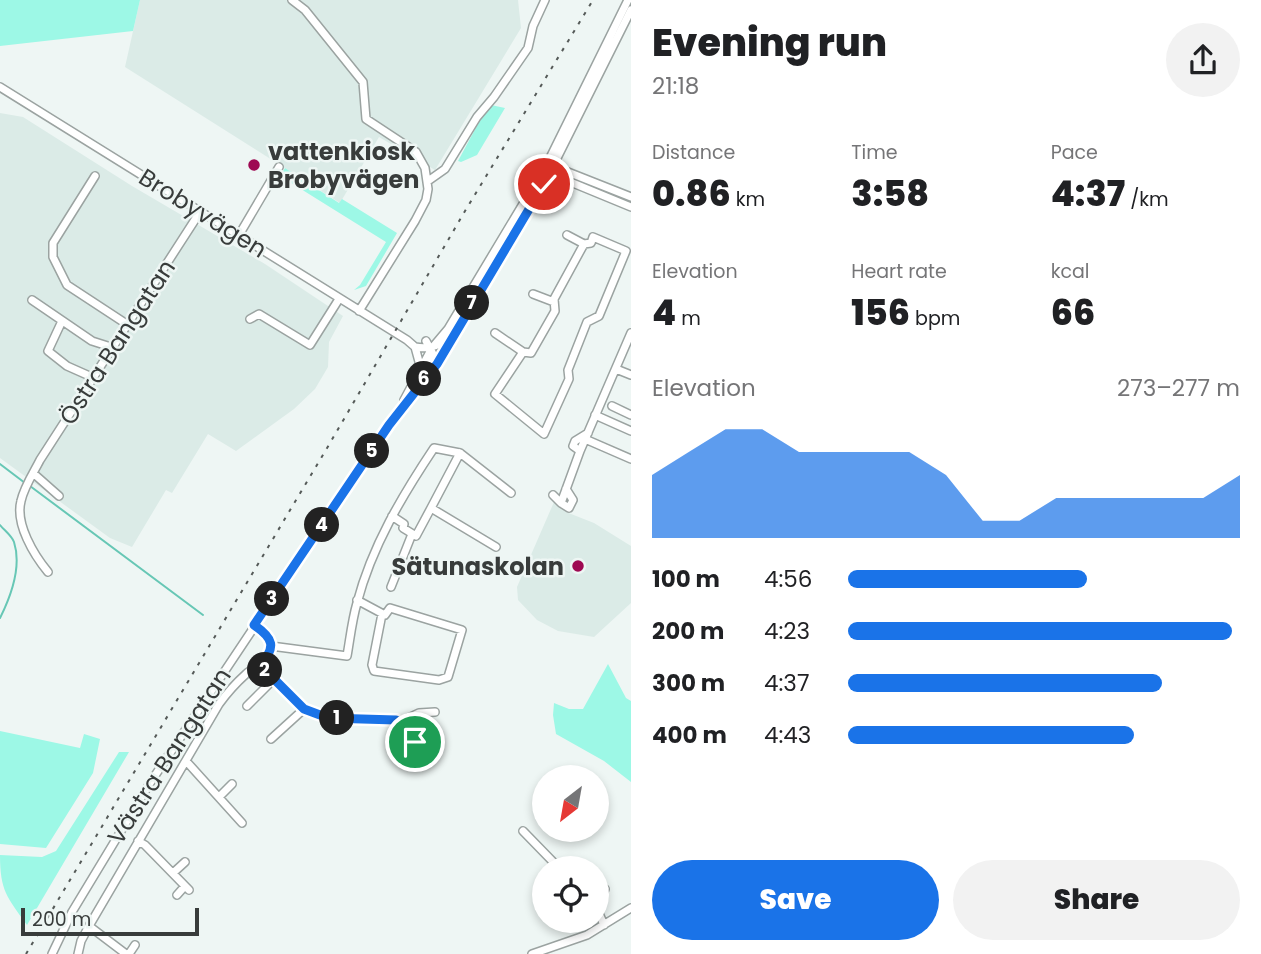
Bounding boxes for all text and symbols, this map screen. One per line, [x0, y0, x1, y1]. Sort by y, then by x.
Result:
text: Evening run [652, 16, 887, 69]
button: share [1166, 23, 1240, 97]
text: 21:18 [652, 70, 699, 102]
place label: vattenkiosk Brobyvägen [268, 135, 419, 196]
text: Distance [652, 139, 735, 166]
text: Time [851, 139, 898, 166]
text: Pace [1051, 139, 1098, 166]
pin [514, 154, 574, 214]
marker: vattenkiosk Brobyvägen [246, 157, 262, 173]
street label: Brobyvägen [133, 161, 273, 265]
icon: check [525, 165, 563, 203]
text: 0.86 [652, 169, 731, 218]
text: 3:58 [851, 169, 929, 218]
text: 4:37 [1051, 169, 1125, 218]
text: km [731, 186, 765, 213]
text: /km [1125, 186, 1169, 213]
street label: Östra Bangatan [51, 253, 183, 431]
text: Elevation [652, 258, 738, 285]
text: Heart rate [851, 258, 947, 285]
text: kcal [1051, 258, 1090, 285]
pin: 7 [454, 286, 490, 320]
text: 4 [652, 288, 676, 337]
text: 156 [851, 288, 910, 337]
text: 66 [1051, 288, 1095, 337]
text: 7 [466, 289, 477, 316]
text: m [676, 305, 701, 332]
text: bpm [910, 305, 960, 332]
pin: 6 [406, 362, 442, 396]
text: 6 [417, 365, 430, 392]
text: Elevation [652, 372, 756, 404]
text: 273–277 m [1117, 372, 1240, 404]
pin: 5 [354, 434, 390, 468]
text: 5 [365, 437, 378, 464]
pin: 4 [304, 508, 340, 542]
text: 4 [315, 511, 328, 538]
place label: Sätunaskolan [391, 550, 564, 583]
marker: Sätunaskolan [570, 558, 586, 574]
text: 100 m [652, 563, 720, 595]
text: 4:56 [764, 563, 812, 595]
pin: 3 [254, 582, 290, 616]
text: 3 [266, 585, 277, 612]
text: 200 m [652, 615, 724, 647]
text: 4:23 [764, 615, 810, 647]
pin: 2 [247, 652, 282, 688]
text: 2 [259, 656, 270, 683]
street label: Västra Bangatan [100, 661, 238, 851]
text: 300 m [652, 667, 725, 699]
text: 4:37 [764, 667, 809, 699]
pin: 1 [320, 700, 354, 736]
text: 1 [333, 704, 340, 731]
pin [385, 712, 445, 772]
text: 400 m [652, 719, 727, 751]
text: 4:43 [764, 719, 811, 751]
icon: arrive [396, 723, 434, 761]
north arrow [532, 765, 609, 842]
map controls [532, 765, 609, 933]
button: locate [532, 856, 609, 933]
button: Save [652, 860, 939, 940]
button: Share [953, 860, 1240, 940]
scale bar [21, 905, 200, 937]
text: 200 m [32, 906, 91, 933]

